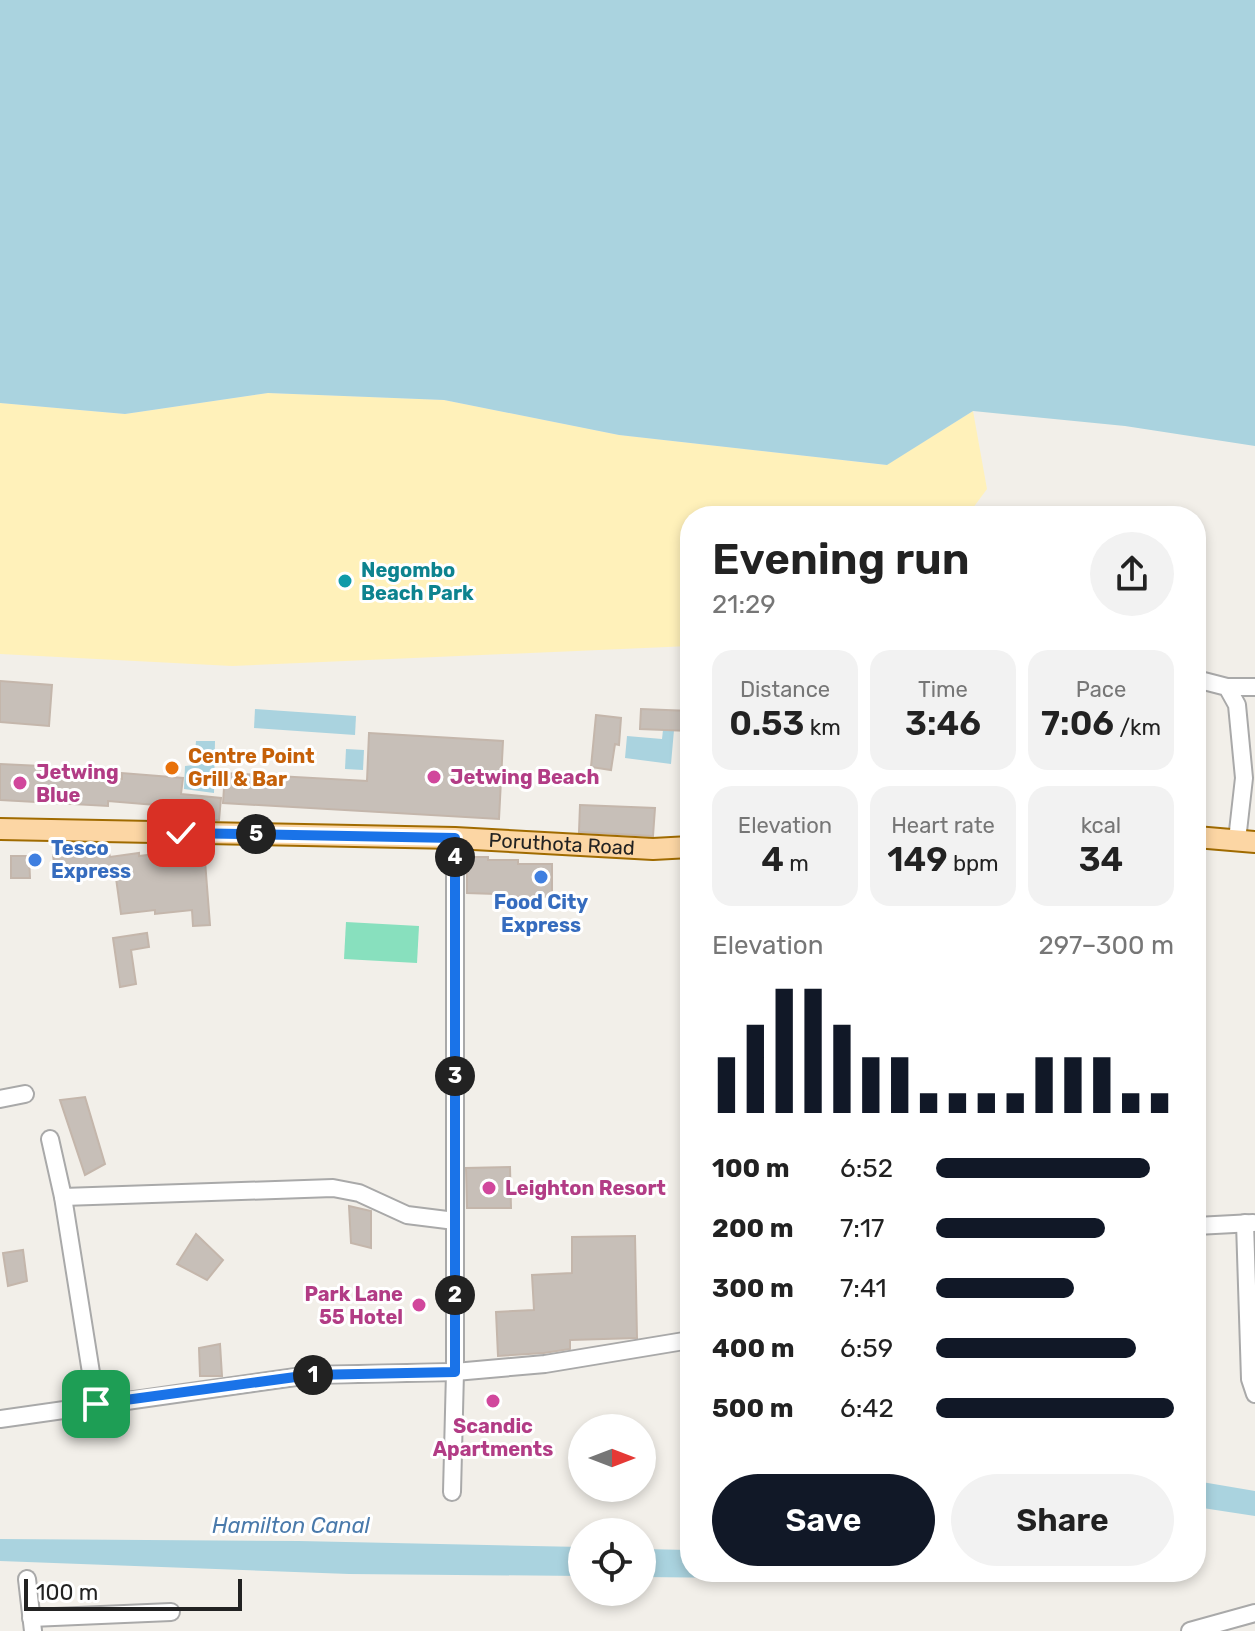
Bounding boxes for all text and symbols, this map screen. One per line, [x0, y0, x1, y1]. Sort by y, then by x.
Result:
button: share [1090, 532, 1174, 616]
text: Evening run [712, 533, 970, 585]
place label: Negombo Beach Park [361, 558, 474, 605]
marker: Negombo Beach Park [336, 572, 354, 590]
text: 21:29 [712, 589, 776, 620]
text: Distance [740, 676, 830, 703]
text: Time [918, 676, 968, 703]
text: Pace [1076, 676, 1126, 703]
text: 0.53 [729, 703, 804, 744]
text: 3:46 [905, 703, 981, 744]
text: 7:06 [1041, 703, 1114, 744]
text: km [804, 714, 841, 741]
text: /km [1114, 714, 1161, 741]
place label: Centre Point Grill & Bar [188, 744, 315, 791]
marker: Centre Point Grill & Bar [163, 759, 181, 777]
place label: Jetwing Blue [36, 760, 119, 807]
place label: Jetwing Beach [450, 765, 599, 789]
marker: Jetwing Beach [425, 768, 443, 786]
marker: Jetwing Blue [11, 774, 29, 792]
pin [147, 799, 215, 867]
icon: check [159, 811, 203, 855]
text: Elevation [738, 812, 832, 839]
text: Heart rate [891, 812, 995, 839]
text: kcal [1081, 812, 1121, 839]
pin: 5 [236, 814, 276, 854]
text: 5 [249, 820, 263, 847]
street label: Poruthota Road [488, 828, 636, 860]
place label: Tesco Express [51, 836, 131, 883]
pin: 4 [435, 837, 475, 877]
text: 4 [761, 839, 784, 880]
text: 149 [887, 839, 948, 880]
text: 34 [1079, 839, 1123, 880]
text: 4 [447, 843, 463, 870]
text: m [784, 850, 809, 877]
text: bpm [948, 850, 999, 877]
marker: Tesco Express [26, 851, 44, 869]
marker: Food City Express [532, 868, 550, 886]
place label: Food City Express [494, 890, 588, 937]
text: Elevation [712, 930, 823, 961]
text: 297–300 m [1038, 930, 1174, 961]
pin: 3 [435, 1056, 475, 1096]
text: 3 [448, 1062, 462, 1089]
text: 100 m [712, 1153, 790, 1184]
text: 6:52 [840, 1153, 893, 1184]
place label: Leighton Resort [505, 1176, 666, 1200]
marker: Leighton Resort [480, 1179, 498, 1197]
text: 200 m [712, 1213, 794, 1244]
text: 7:17 [840, 1213, 884, 1244]
text: 300 m [712, 1273, 794, 1304]
text: 7:41 [840, 1273, 887, 1304]
pin: 2 [435, 1275, 475, 1315]
text: 2 [448, 1281, 462, 1308]
place label: Park Lane 55 Hotel [304, 1282, 403, 1329]
marker: Park Lane 55 Hotel [410, 1296, 428, 1314]
text: 400 m [712, 1333, 794, 1364]
text: 6:59 [840, 1333, 893, 1364]
pin: 1 [293, 1355, 333, 1395]
text: 1 [308, 1361, 318, 1388]
pin [62, 1370, 130, 1438]
icon: arrive [74, 1382, 118, 1426]
marker: Scandic Apartments [484, 1392, 502, 1410]
text: 500 m [712, 1393, 794, 1424]
text: 6:42 [840, 1393, 894, 1424]
place label: Scandic Apartments [433, 1414, 553, 1461]
north arrow [568, 1414, 656, 1502]
map controls [568, 1414, 656, 1606]
button: Save [712, 1474, 935, 1566]
button: Share [951, 1474, 1174, 1566]
water label: Hamilton Canal [212, 1512, 371, 1539]
button: locate [568, 1518, 656, 1606]
scale bar [24, 1575, 242, 1611]
text: 100 m [36, 1579, 98, 1606]

